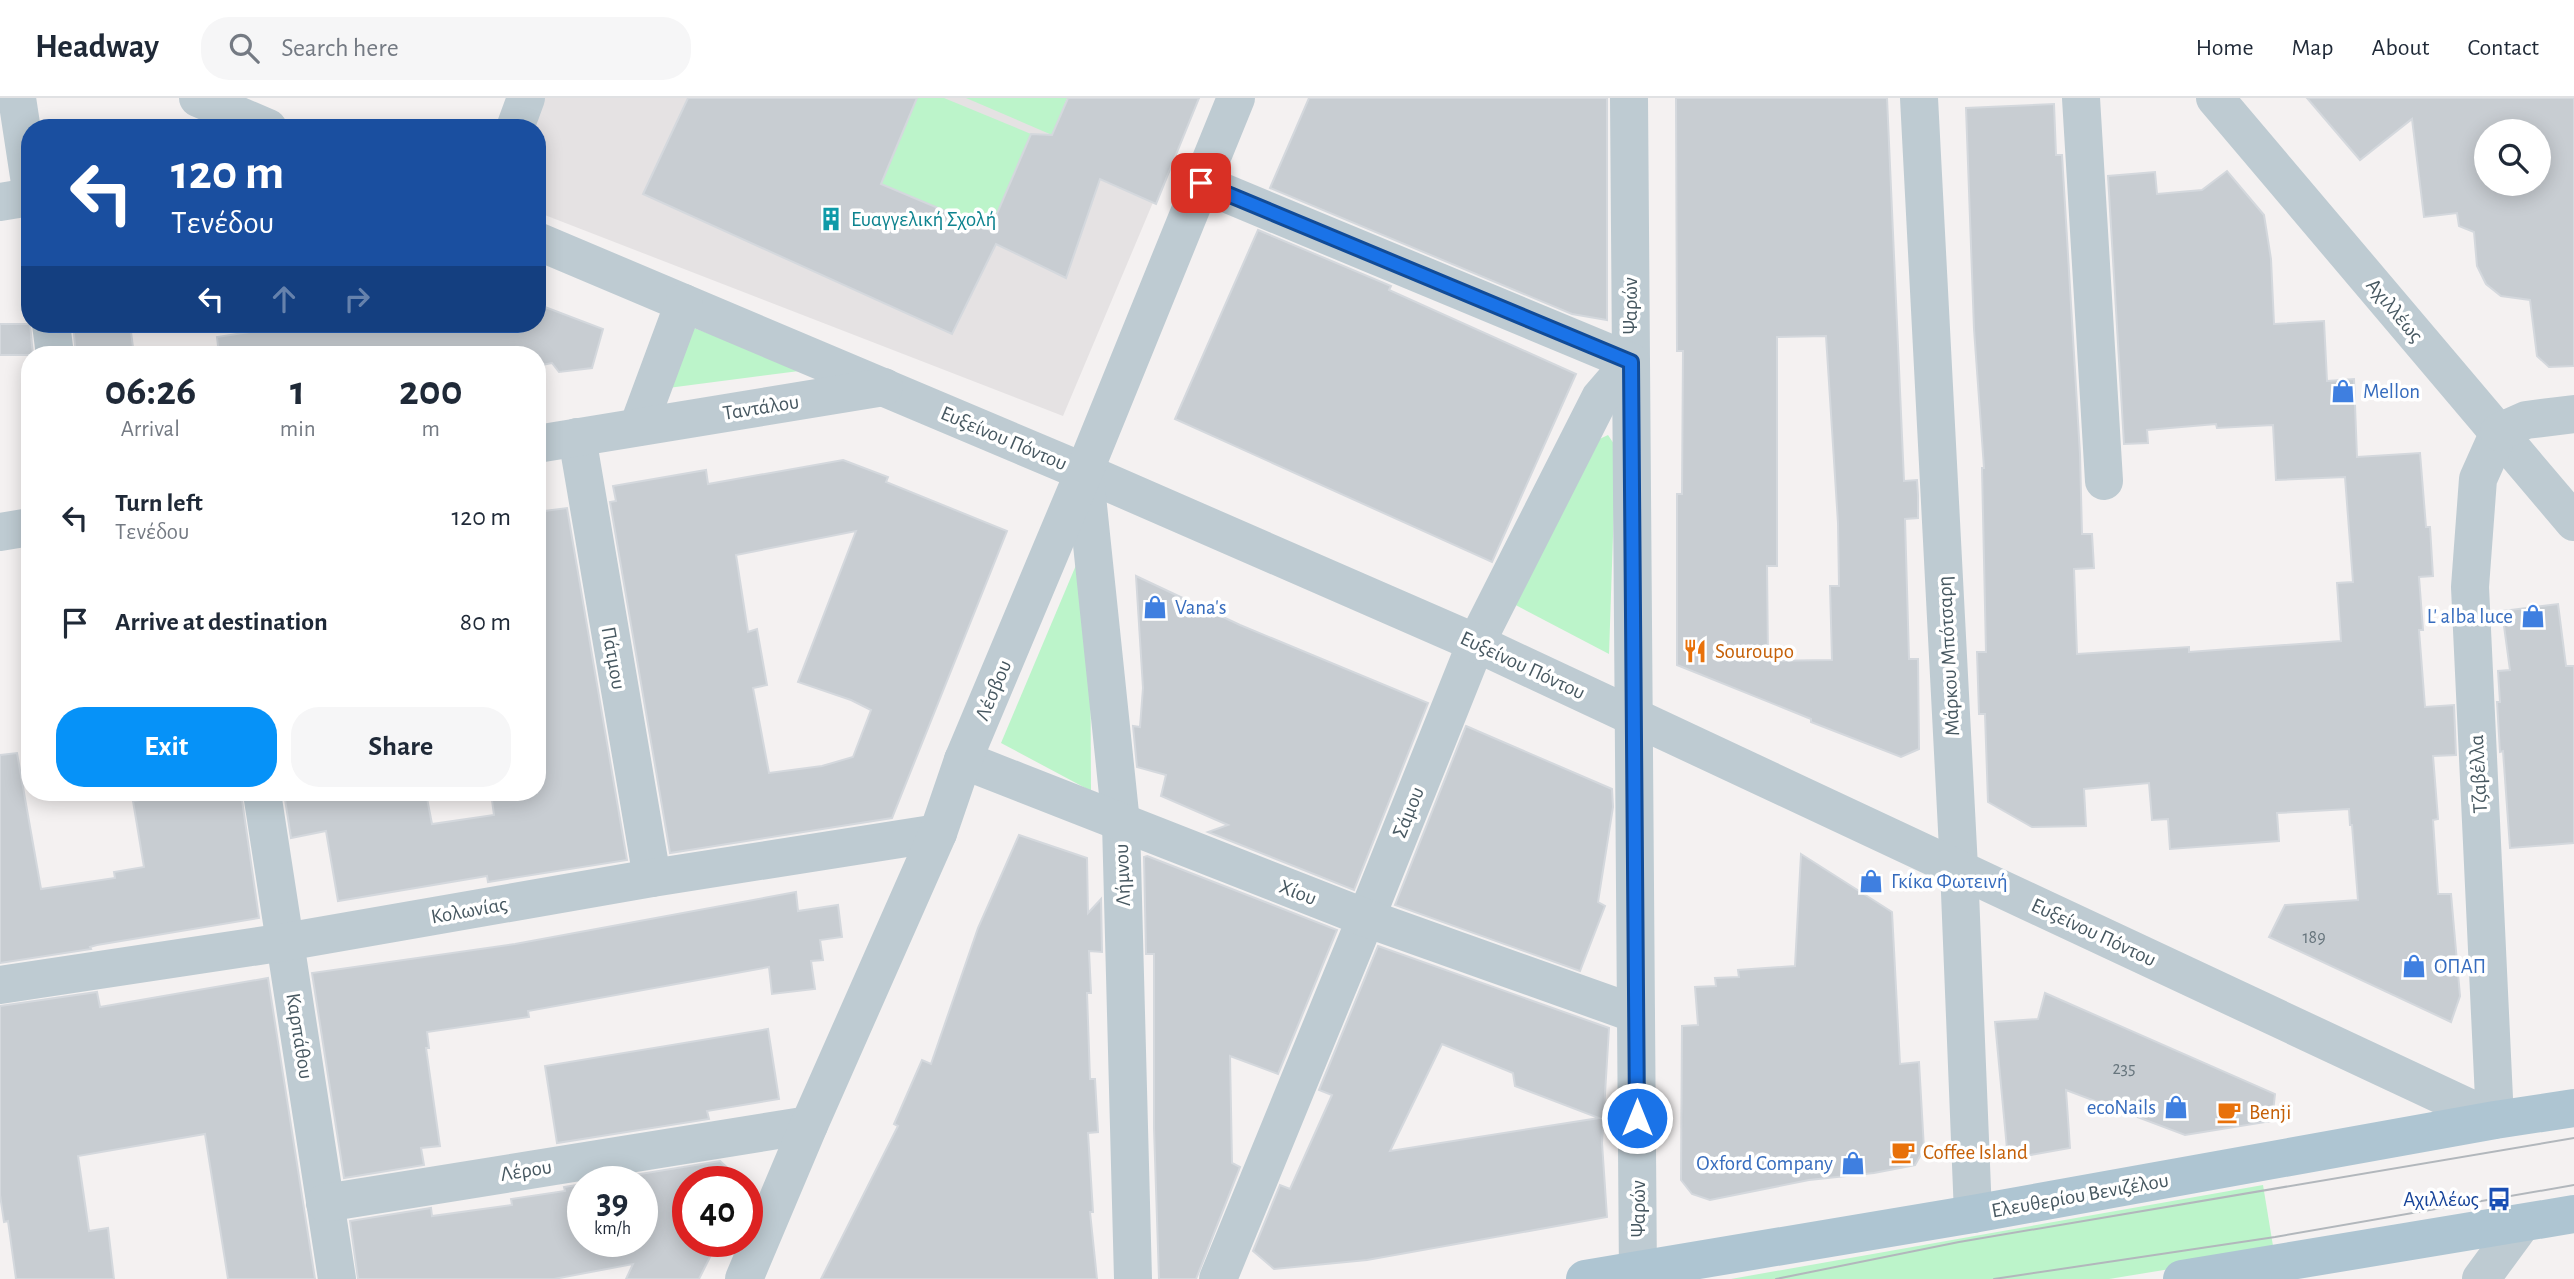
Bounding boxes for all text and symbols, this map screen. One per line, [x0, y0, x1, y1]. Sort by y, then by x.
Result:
search box [201, 17, 691, 80]
icon: search [225, 29, 263, 67]
text: Headway [35, 31, 159, 64]
text: Search here [281, 35, 399, 61]
text: Home [2196, 36, 2254, 60]
text: Map [2292, 36, 2334, 60]
text: About [2372, 36, 2429, 60]
text: Contact [2467, 36, 2539, 60]
map controls [2474, 119, 2551, 196]
button: search [2474, 119, 2551, 196]
icon: left [56, 147, 147, 238]
text: 120 m [171, 149, 284, 198]
pin [1171, 153, 1231, 213]
icon: arrive [1182, 164, 1220, 202]
building icon: Ευαγγελική Σχολή [817, 205, 845, 233]
text: Τενέδου [171, 207, 274, 239]
place label: Ευαγγελική Σχολή [851, 209, 996, 230]
street label: Αχιλλέως [2362, 275, 2427, 346]
street label: Ψαρών [1620, 277, 1641, 335]
icon: left [192, 280, 230, 318]
icon: ahead [265, 280, 303, 318]
icon: right [338, 280, 376, 318]
text: 06:26 [104, 370, 196, 412]
text: 1 [290, 370, 305, 412]
text: 200 [399, 370, 463, 412]
shop icon: Mellon [2329, 377, 2357, 405]
place label: Mellon [2363, 381, 2420, 402]
street label: Ταντάλου [721, 391, 801, 424]
street label: Ευξείνου Πόντου [937, 402, 1070, 475]
text: Arrival [121, 418, 180, 441]
text: min [280, 418, 316, 441]
text: m [422, 418, 440, 441]
text: Turn left [115, 490, 203, 516]
icon: left [56, 499, 94, 537]
text: 120 m [451, 504, 511, 530]
text: Τενέδου [115, 521, 189, 544]
street label: Μάρκου Μπότσαρη [1934, 575, 1963, 737]
shop icon: Vana's [1141, 593, 1169, 621]
place label: Vana's [1175, 597, 1226, 618]
shop icon: L' alba luce [2519, 602, 2547, 630]
icon: arrive [56, 604, 94, 642]
place label: L' alba luce [2427, 606, 2513, 627]
text: Arrive at destination [115, 609, 328, 635]
text: 80 m [460, 609, 511, 635]
street label: Πάτμου [598, 625, 629, 691]
street label: Ευξείνου Πόντου [1457, 627, 1588, 704]
restaurant icon: Souroupo [1681, 637, 1709, 665]
place label: Souroupo [1715, 641, 1794, 662]
street label: Λέσβου [971, 657, 1016, 723]
button: Exit [56, 707, 277, 787]
button: Share [291, 707, 511, 787]
street label: Τζαβέλλα [2466, 734, 2491, 814]
street label: Σάμου [1389, 784, 1428, 841]
street label: Λήμνου [1111, 843, 1134, 907]
shop icon: Γκίκα Φωτεινή [1857, 867, 1885, 895]
place label: Γκίκα Φωτεινή [1891, 871, 2008, 892]
street label: Χίου [1276, 876, 1319, 909]
street label: Κολωνίας [429, 893, 509, 928]
street label: Ευξείνου Πόντου [2028, 894, 2159, 971]
house number: 189 [2302, 929, 2326, 947]
shop icon: ΟΠΑΠ [2400, 952, 2428, 980]
place label: ΟΠΑΠ [2434, 956, 2486, 977]
street label: Καρπάθου [282, 992, 317, 1081]
house number: 235 [2112, 1060, 2136, 1078]
position arrow [1600, 1081, 1674, 1155]
shop icon: ecoNails [2162, 1093, 2190, 1121]
place label: ecoNails [2087, 1097, 2156, 1118]
cafe icon: Benji [2215, 1098, 2243, 1126]
place label: Benji [2249, 1102, 2291, 1123]
cafe icon: Coffee Island [1889, 1138, 1917, 1166]
place label: Coffee Island [1923, 1142, 2028, 1163]
shop icon: Oxford Company [1839, 1149, 1867, 1177]
place label: Oxford Company [1696, 1153, 1833, 1174]
street label: Λέρου [499, 1156, 553, 1185]
speed limit sign: 40 [672, 1166, 763, 1257]
street label: Ελευθερίου Βενιζέλου [1990, 1170, 2170, 1221]
street label: Ψαρών [1628, 1180, 1649, 1238]
text: 39 [596, 1185, 628, 1220]
bus stop icon: Αχιλλέως [2485, 1185, 2513, 1213]
place label: Αχιλλέως [2403, 1189, 2479, 1210]
text: km/h [594, 1220, 631, 1238]

